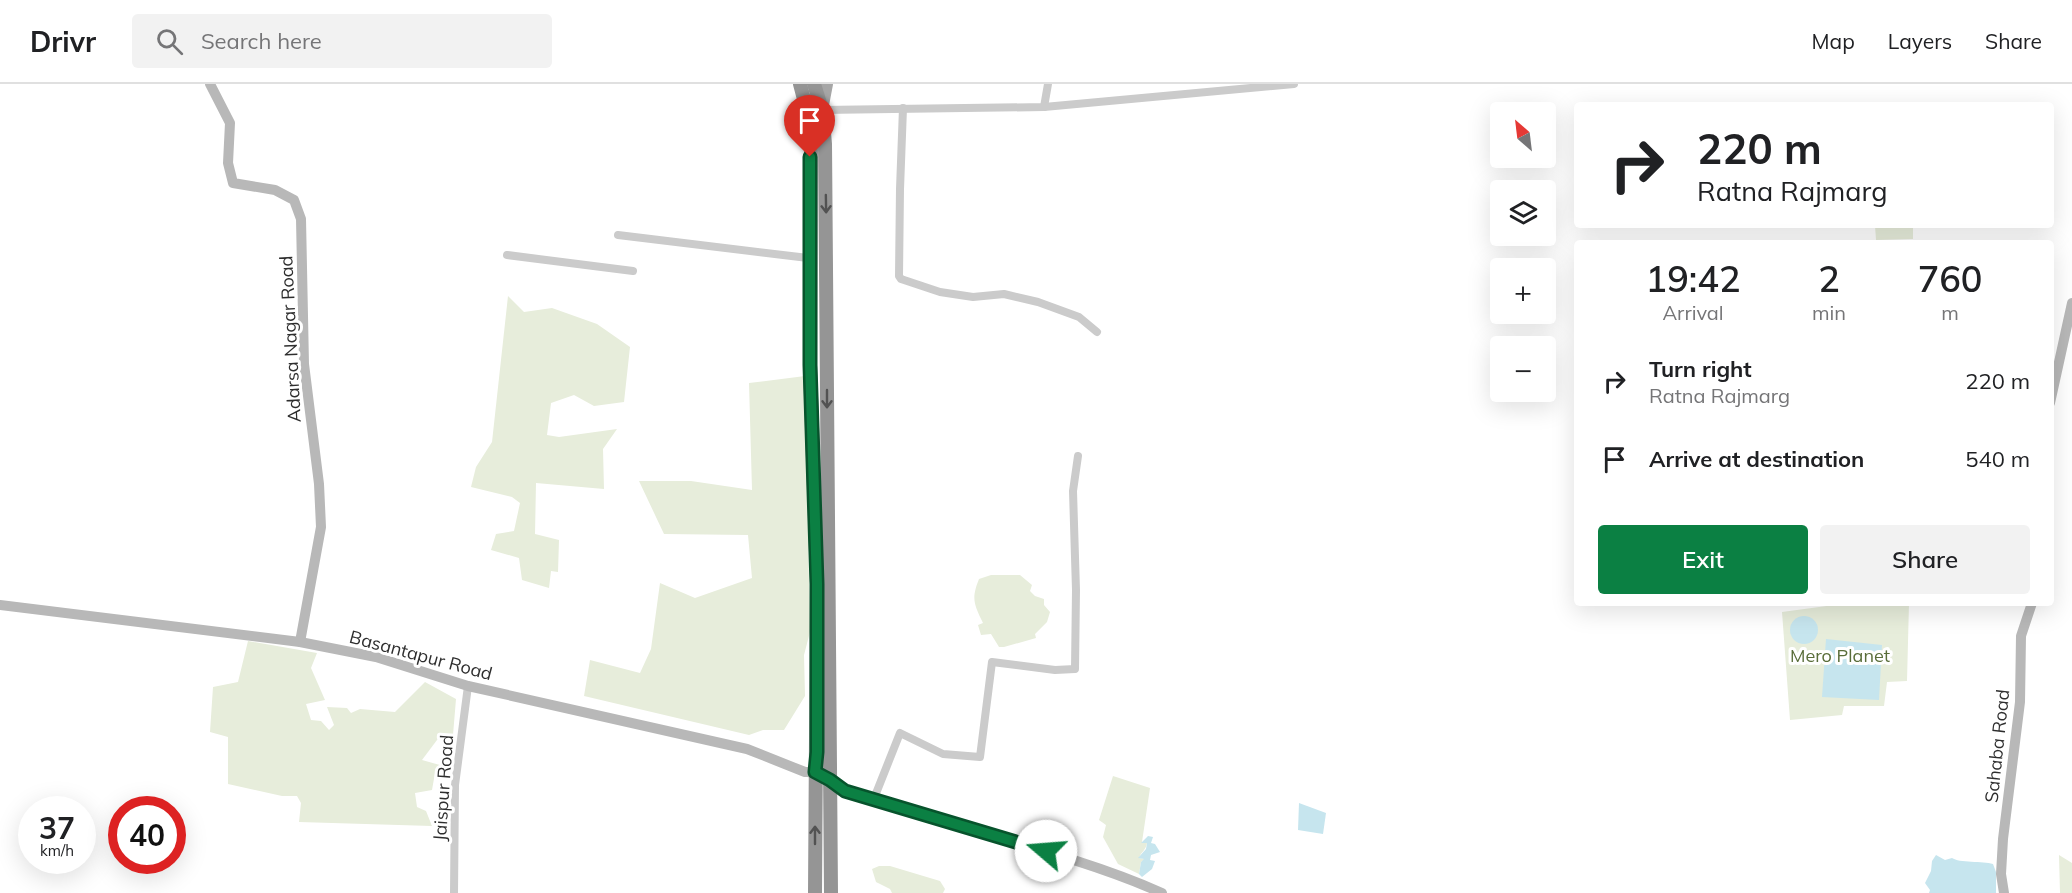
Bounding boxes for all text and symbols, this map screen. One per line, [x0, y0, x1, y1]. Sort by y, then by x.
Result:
search box [132, 14, 552, 68]
text: Drivr [30, 24, 96, 59]
icon: search [153, 25, 186, 58]
text: Search here [201, 27, 322, 55]
text: Map [1812, 28, 1855, 54]
text: Layers [1888, 28, 1952, 54]
text: Share [1985, 28, 2042, 54]
pin [784, 95, 835, 157]
north arrow [1490, 102, 1556, 168]
map controls [1490, 102, 1556, 402]
icon: arrive [793, 104, 826, 137]
text: 220 m [1697, 122, 1822, 175]
icon: right [1598, 126, 1676, 204]
text: Ratna Rajmarg [1697, 174, 1887, 208]
button: layers [1490, 180, 1556, 246]
one-way arrow [820, 194, 832, 214]
street label: Adarsa Nagar Road [274, 255, 306, 423]
text: 19:42 [1646, 256, 1740, 301]
text: 2 [1818, 256, 1840, 301]
text: 760 [1918, 256, 1982, 301]
button: + [1490, 258, 1556, 324]
text: Arrival [1662, 300, 1724, 325]
text: min [1812, 300, 1846, 325]
text: m [1941, 300, 1959, 325]
button: − [1490, 336, 1556, 402]
text: Turn right [1649, 355, 1752, 383]
icon: right [1598, 365, 1631, 398]
text: 220 m [1965, 367, 2030, 395]
text: Ratna Rajmarg [1649, 383, 1790, 408]
one-way arrow [821, 389, 833, 409]
icon: arrive [1598, 443, 1631, 476]
text: Arrive at destination [1649, 445, 1864, 473]
text: 540 m [1965, 445, 2030, 473]
button: Exit [1598, 525, 1808, 594]
button: Share [1820, 525, 2030, 594]
street label: Basantapur Road [347, 625, 495, 685]
park label: Mero Planet [1790, 644, 1890, 667]
street label: Sahaba Road [1980, 688, 2014, 804]
street label: Jaispur Road [428, 734, 458, 842]
speed limit sign: 40 [108, 796, 186, 874]
text: 37 [39, 809, 75, 847]
position arrow [1014, 819, 1078, 883]
one-way arrow [809, 825, 821, 845]
text: km/h [40, 841, 74, 860]

